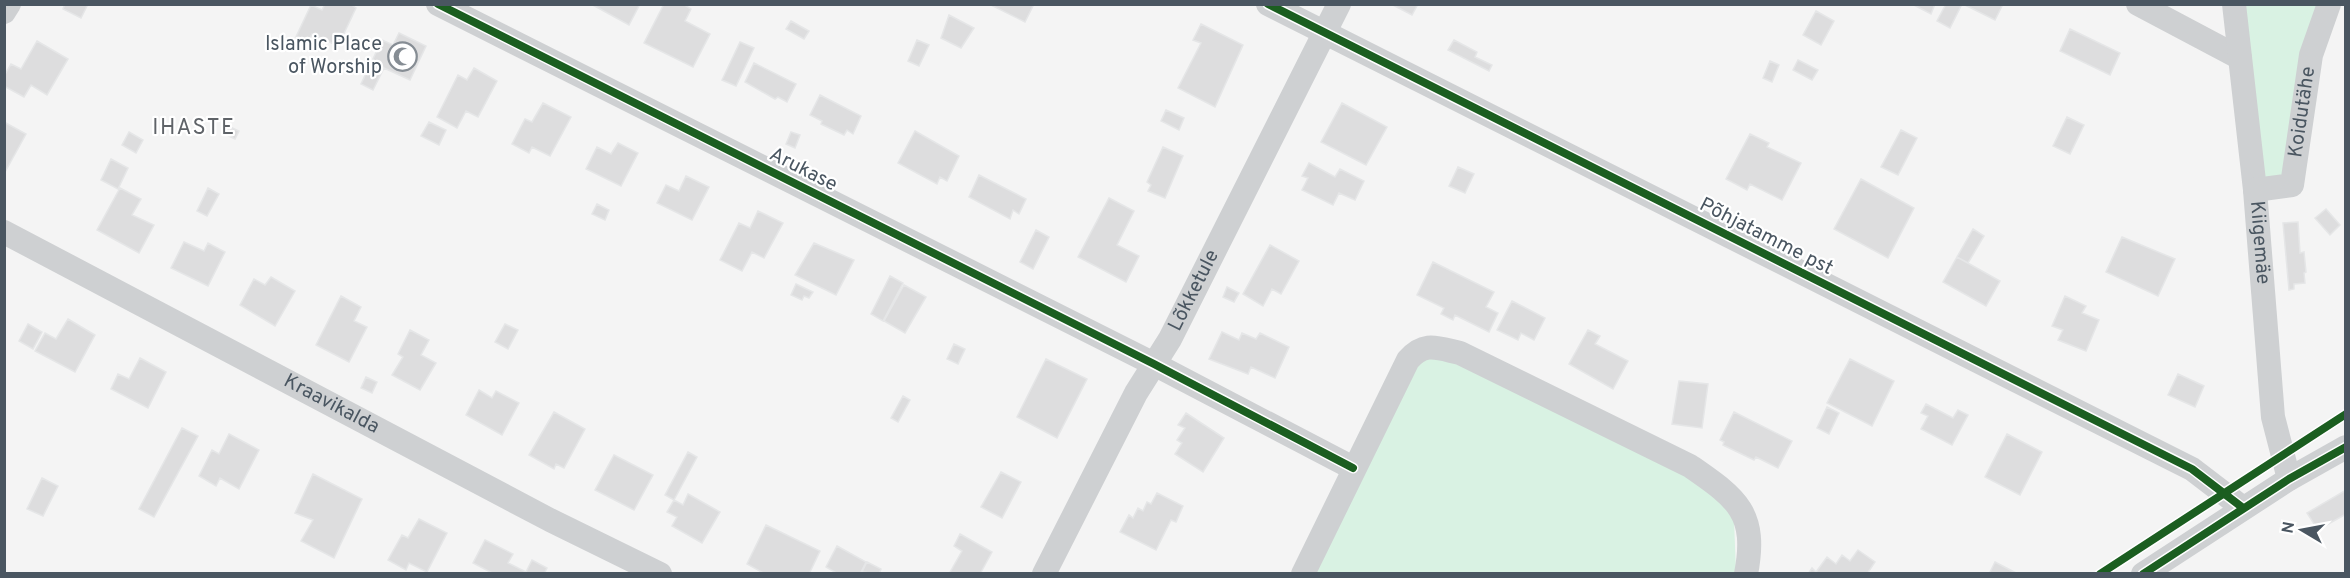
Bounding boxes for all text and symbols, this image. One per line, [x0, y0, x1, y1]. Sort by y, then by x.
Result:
place label: Islamic Place of Worship [265, 32, 382, 81]
mosque icon: Islamic Place of Worship [387, 40, 419, 72]
street label: Koidutähe [2283, 65, 2322, 159]
district label: IHASTE [152, 115, 236, 142]
street label: Arukase [765, 142, 841, 198]
street label: Põhjatamme pst [1695, 192, 1837, 282]
street label: Kiigemäe [2243, 200, 2275, 285]
street label: Lõkketule [1163, 246, 1226, 336]
street label: Kraavikalda [279, 369, 384, 441]
north arrow [2272, 500, 2332, 560]
text: N [2278, 520, 2300, 535]

